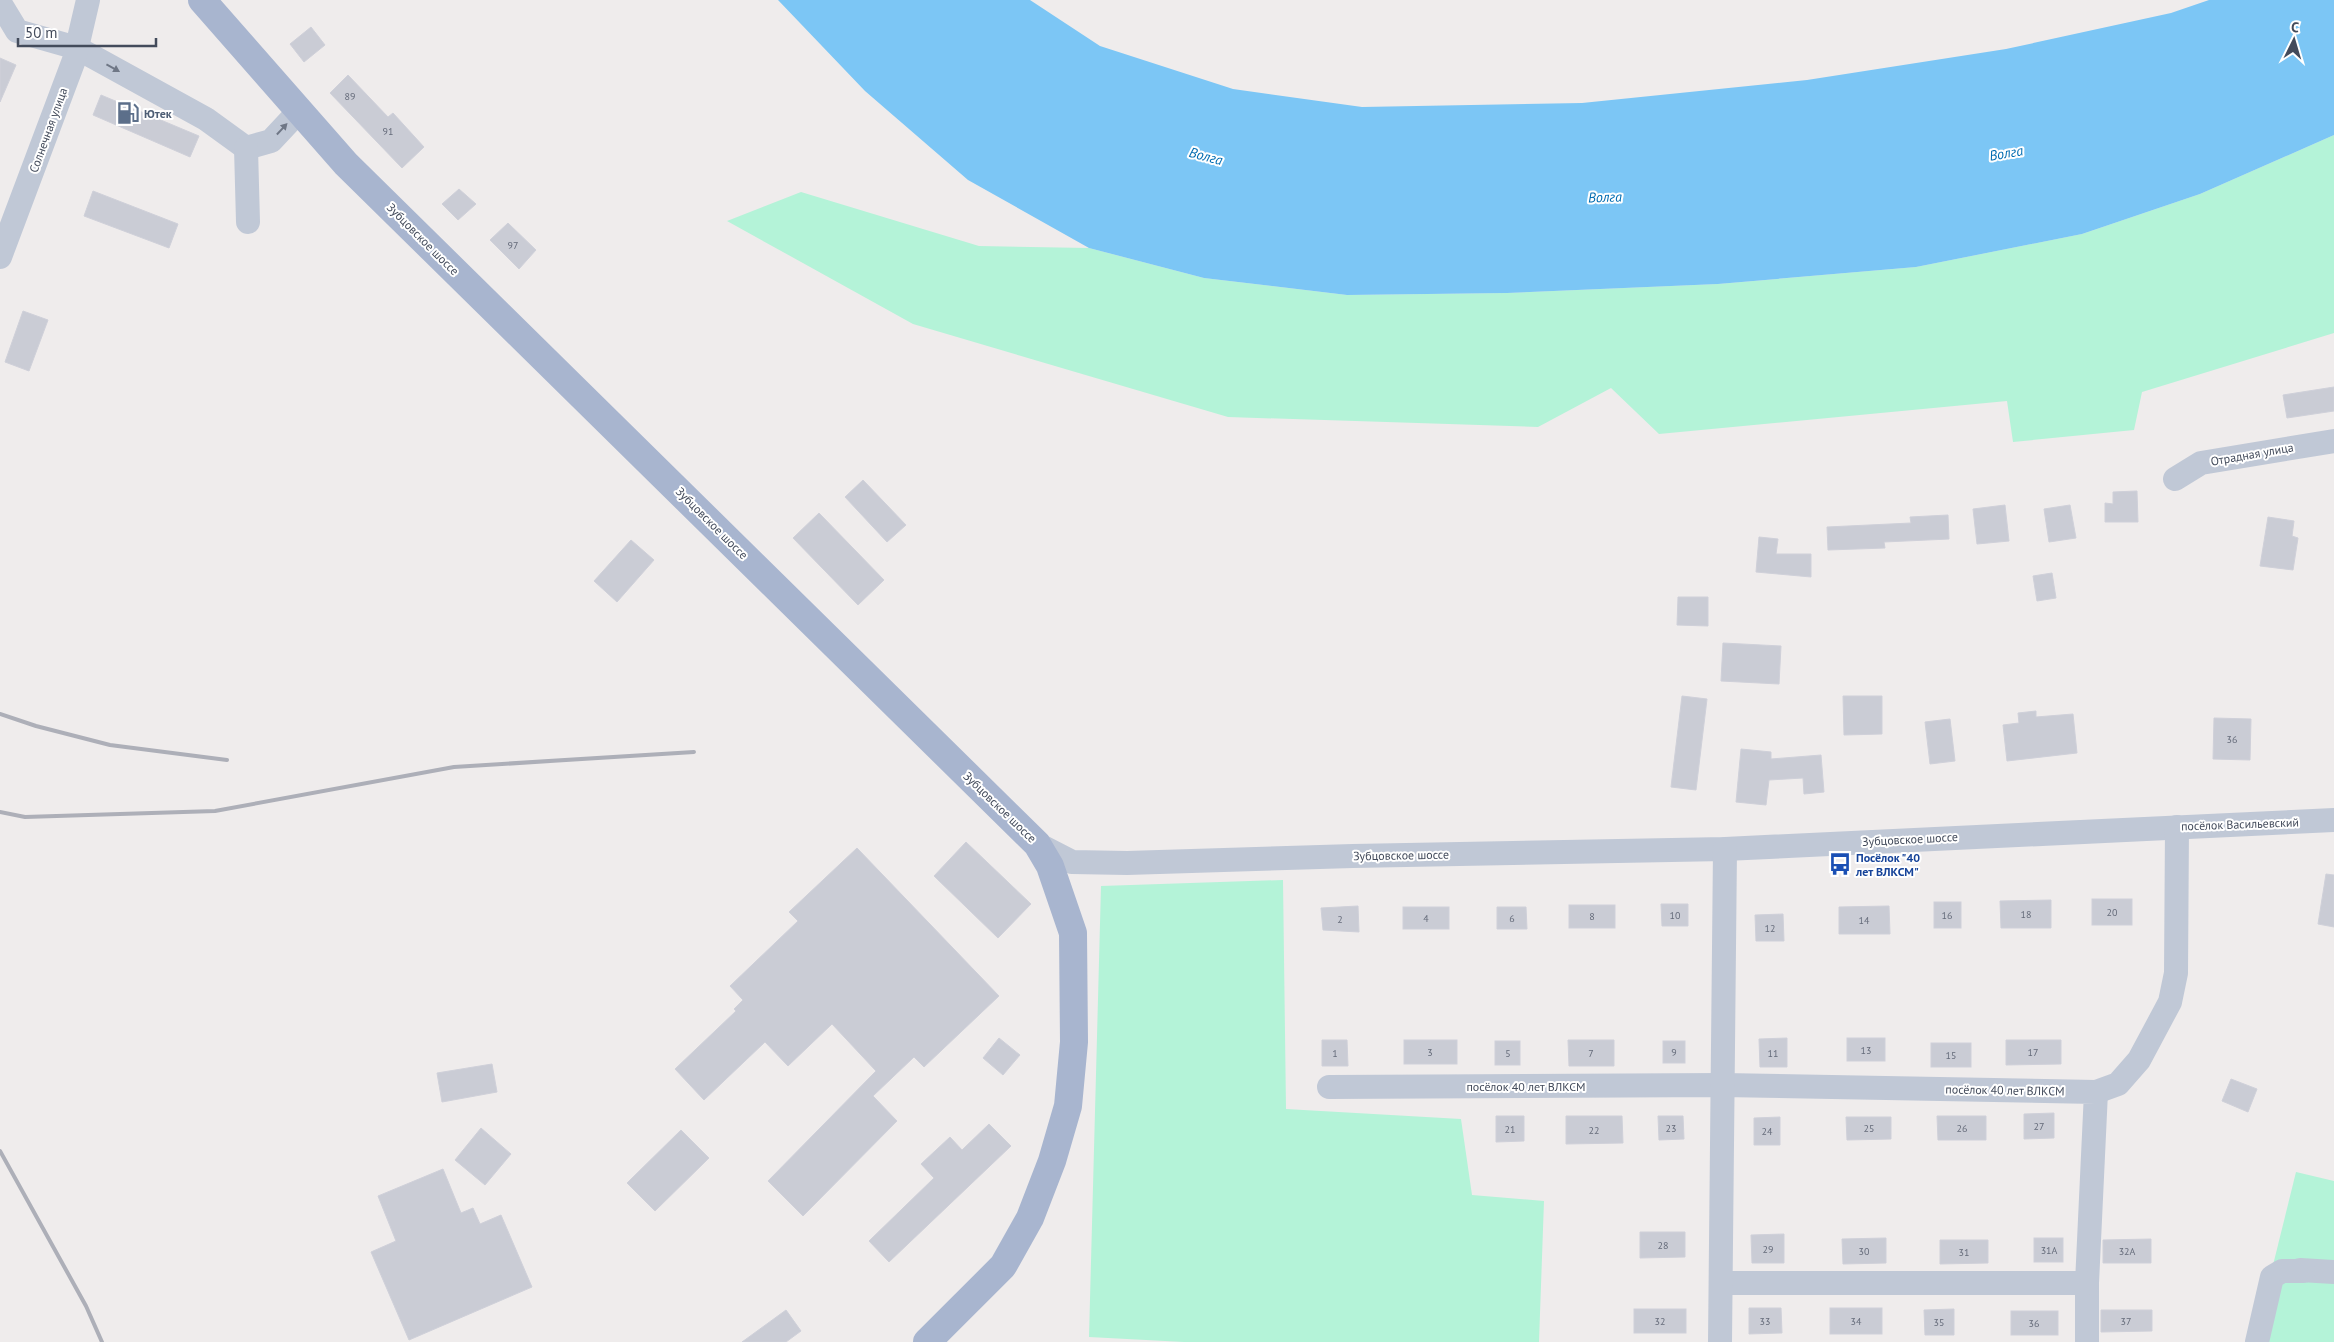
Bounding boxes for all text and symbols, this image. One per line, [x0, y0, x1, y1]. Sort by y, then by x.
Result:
scale bar [18, 15, 155, 47]
north arrow [2269, 15, 2319, 65]
text: С [2290, 18, 2300, 36]
text: 50 m [25, 23, 58, 42]
one-way arrow [106, 64, 121, 72]
street label: Солнечная улица [26, 86, 70, 174]
house number: 89 [345, 90, 355, 103]
fuel station icon: Ютек [115, 100, 141, 126]
place label: Ютек [144, 106, 172, 121]
one-way arrow [276, 123, 288, 135]
house number: 91 [383, 125, 393, 138]
water label: Волга [1988, 141, 2024, 165]
water label: Волга [1187, 143, 1225, 169]
water label: Волга [1588, 187, 1622, 207]
street label: Зубцовское шоссе [384, 200, 462, 278]
house number: 97 [508, 239, 518, 252]
street label: Отрадная улица [2209, 439, 2295, 469]
street label: Зубцовское шоссе [673, 484, 751, 562]
house number: 36 [2227, 733, 2237, 746]
street label: Зубцовское шоссе [960, 768, 1040, 846]
street label: посёлок Васильевский [2181, 814, 2299, 834]
street label: Зубцовское шоссе [1862, 829, 1958, 849]
street label: Зубцовское шоссе [1353, 847, 1449, 863]
place label: Посёлок "40 лет ВЛКСМ" [1855, 850, 1920, 879]
bus stop icon: Посёлок "40 лет ВЛКСМ" [1827, 851, 1853, 877]
house number: 20 [2107, 906, 2118, 919]
house number: 18 [2021, 908, 2031, 921]
house number: 10 [1670, 909, 1681, 922]
house number: 16 [1942, 909, 1952, 922]
house number: 8 [1589, 910, 1595, 923]
house number: 4 [1423, 912, 1429, 925]
house number: 6 [1509, 912, 1515, 925]
house number: 2 [1337, 913, 1343, 926]
house number: 14 [1859, 914, 1870, 927]
house number: 12 [1765, 922, 1775, 935]
house number: 13 [1861, 1044, 1871, 1057]
house number: 3 [1427, 1046, 1433, 1059]
house number: 9 [1671, 1046, 1677, 1059]
house number: 17 [2028, 1046, 2038, 1059]
house number: 1 [1332, 1047, 1338, 1060]
house number: 5 [1505, 1047, 1511, 1060]
house number: 7 [1588, 1047, 1594, 1060]
house number: 11 [1768, 1047, 1778, 1060]
house number: 15 [1946, 1049, 1956, 1062]
street label: посёлок 40 лет ВЛКСМ [1466, 1079, 1586, 1094]
street label: посёлок 40 лет ВЛКСМ [1945, 1081, 2065, 1099]
house number: 27 [2034, 1120, 2044, 1133]
house number: 23 [1666, 1122, 1676, 1135]
house number: 25 [1864, 1122, 1874, 1135]
house number: 26 [1957, 1122, 1967, 1135]
house number: 21 [1505, 1123, 1515, 1136]
house number: 22 [1589, 1124, 1599, 1137]
house number: 24 [1762, 1125, 1773, 1138]
house number: 28 [1658, 1239, 1668, 1252]
house number: 29 [1763, 1243, 1773, 1256]
house number: 31А [2041, 1244, 2058, 1257]
house number: 30 [1859, 1245, 1870, 1258]
house number: 32А [2119, 1245, 2136, 1258]
house number: 31 [1959, 1246, 1969, 1259]
house number: 32 [1655, 1315, 1665, 1328]
house number: 33 [1760, 1315, 1770, 1328]
house number: 34 [1851, 1315, 1862, 1328]
house number: 37 [2121, 1315, 2131, 1328]
house number: 35 [1934, 1316, 1944, 1329]
house number: 36 [2029, 1317, 2039, 1330]

